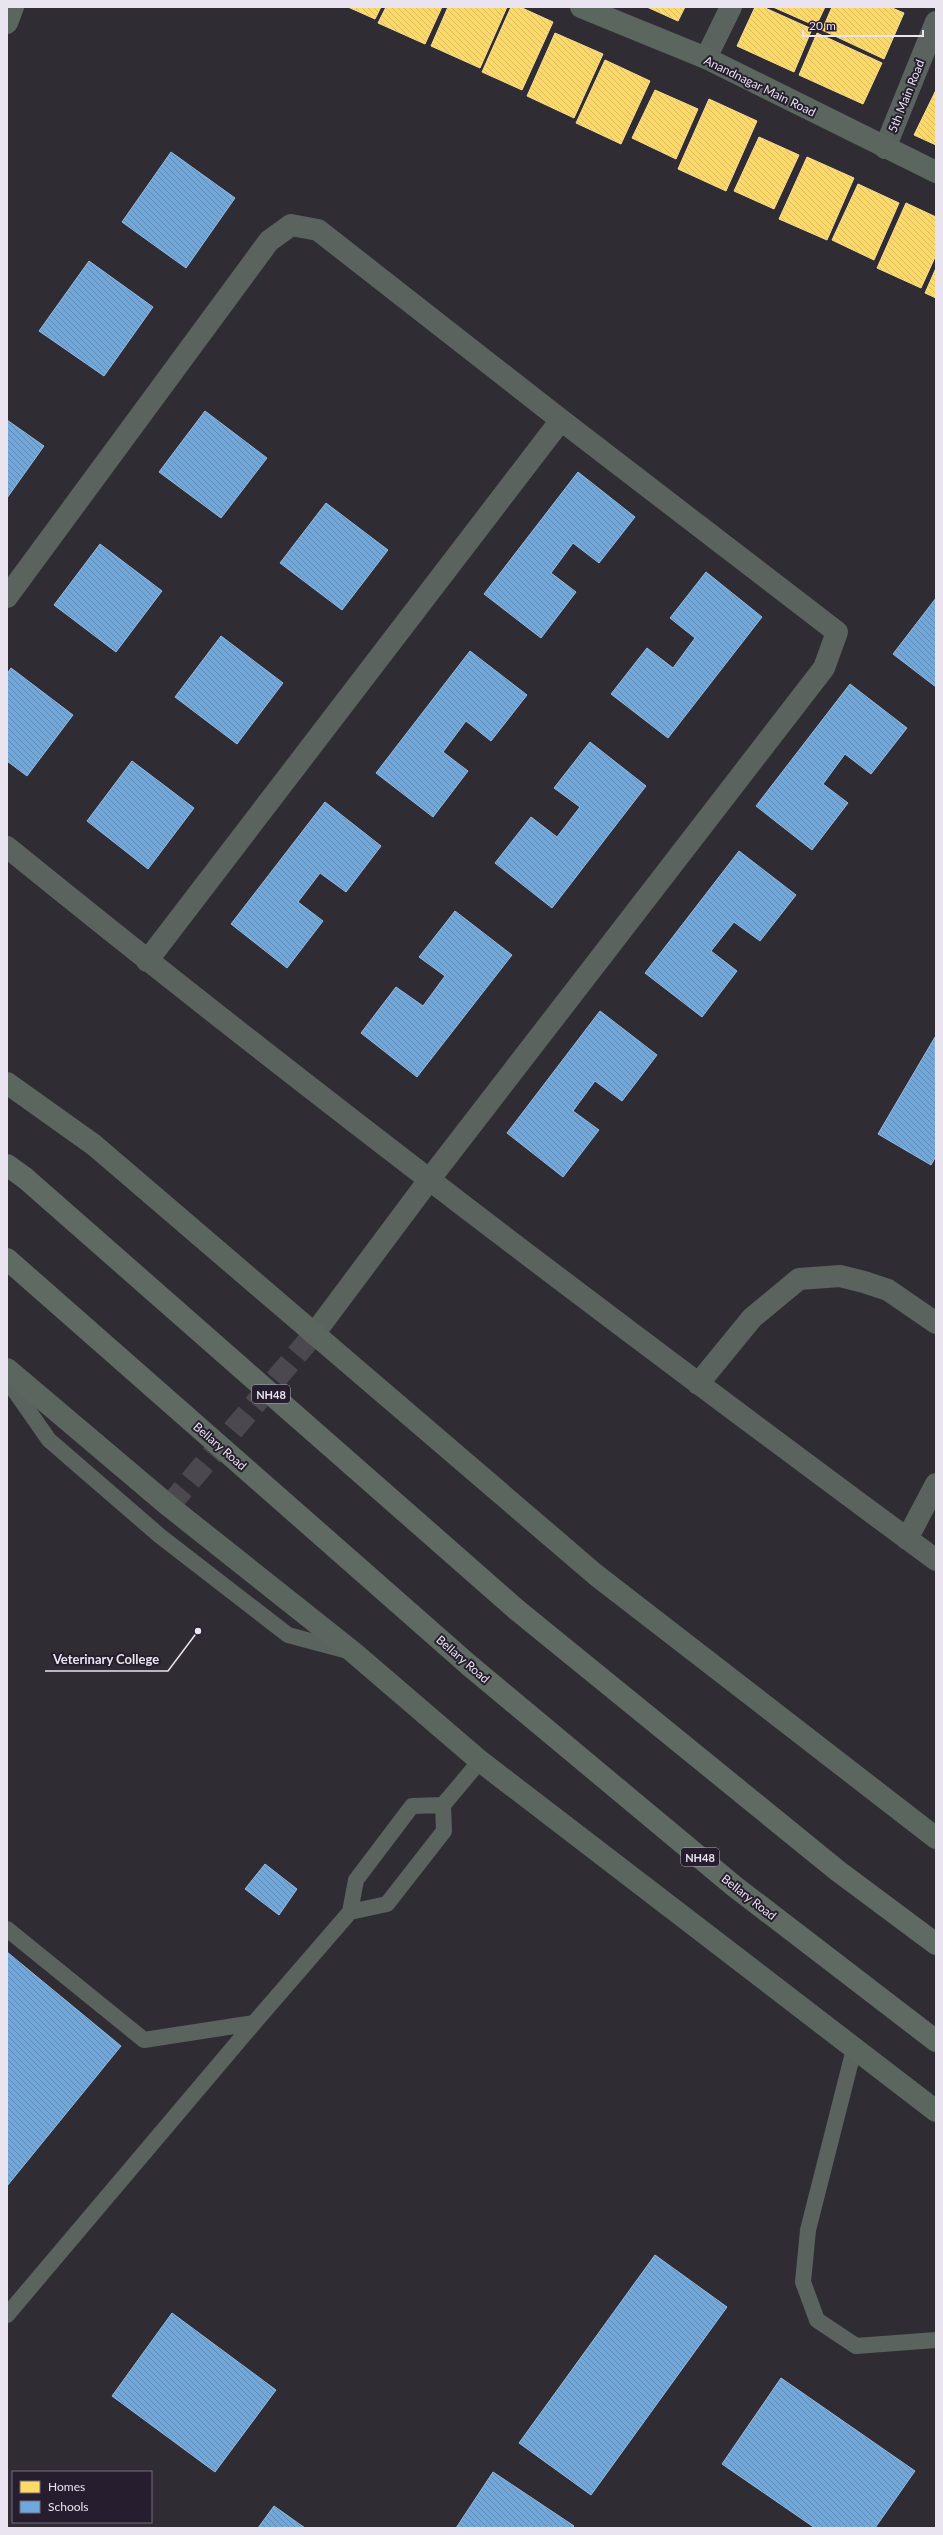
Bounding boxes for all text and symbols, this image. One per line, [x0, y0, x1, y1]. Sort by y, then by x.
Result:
scale bar [803, 12, 923, 38]
text: 20 m [809, 18, 836, 33]
street label: Anandnagar Main Road [702, 52, 818, 120]
street label: 5th Main Road [885, 57, 927, 135]
road number: NH48 [252, 1385, 290, 1403]
street label: Bellary Road [190, 1419, 250, 1473]
street label: Bellary Road [433, 1632, 493, 1686]
callout: Veterinary College [45, 1646, 168, 1671]
text: Veterinary College [52, 1651, 159, 1667]
road number: NH48 [681, 1848, 719, 1866]
street label: Bellary Road [719, 1871, 779, 1923]
legend [12, 2471, 152, 2523]
text: Homes [48, 2479, 85, 2494]
text: Schools [48, 2499, 89, 2514]

